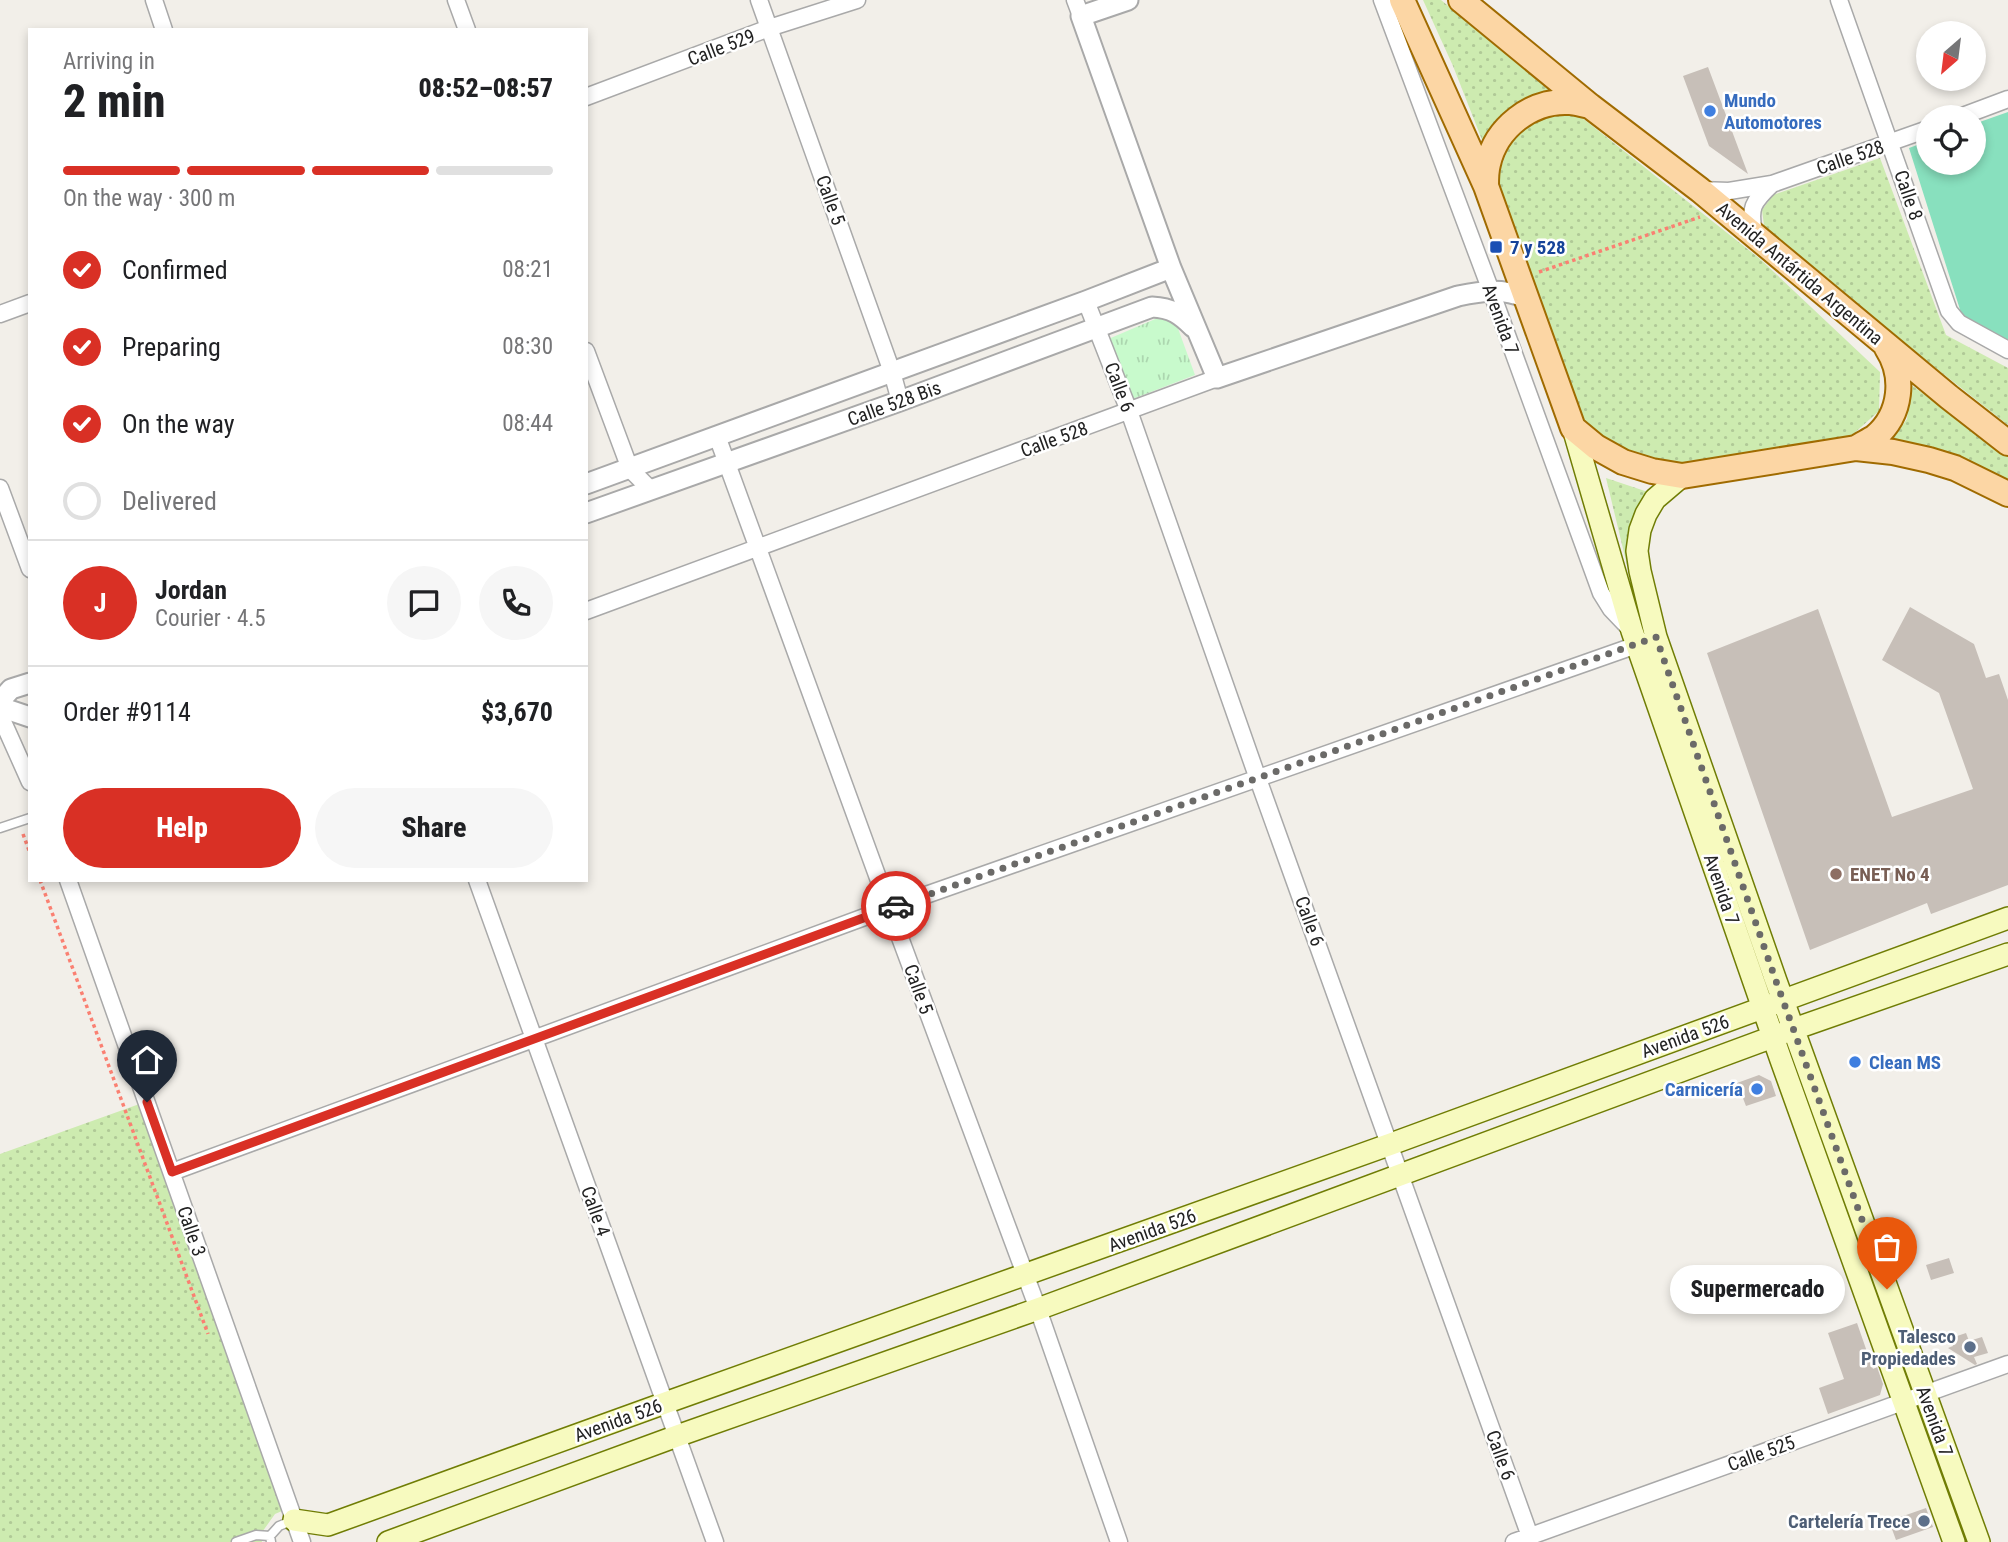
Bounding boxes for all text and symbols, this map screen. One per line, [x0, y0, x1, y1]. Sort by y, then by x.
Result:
north arrow [1916, 21, 1986, 91]
map controls [1916, 21, 1986, 175]
street label: Calle 529 [684, 24, 758, 71]
text: Arriving in [63, 48, 155, 75]
text: 08:52–08:57 [419, 73, 553, 103]
text: 2 min [63, 74, 166, 128]
place label: Mundo Automotores [1724, 89, 1822, 134]
marker: Mundo Automotores [1702, 103, 1718, 119]
button: locate [1916, 105, 1986, 175]
street label: Calle 528 [1813, 135, 1887, 180]
street label: Calle 8 [1889, 167, 1928, 223]
street label: Calle 5 [811, 172, 850, 228]
text: On the way · 300 m [63, 185, 235, 212]
street label: Avenida Antártida Argentina [1712, 197, 1888, 350]
place label: 7 y 528 [1510, 236, 1566, 259]
marker: 7 y 528 [1488, 239, 1504, 255]
icon: check [63, 251, 101, 289]
text: Confirmed [122, 255, 228, 285]
text: 08:21 [502, 256, 553, 283]
street label: Avenida 7 [1477, 281, 1524, 358]
icon: check [63, 328, 101, 366]
text: Preparing [122, 332, 221, 362]
text: 08:30 [502, 333, 553, 360]
street label: Calle 6 [1100, 359, 1139, 415]
street label: Calle 528 Bis [844, 376, 944, 431]
icon: check [63, 405, 101, 443]
text: On the way [122, 409, 235, 439]
text: 08:44 [502, 410, 553, 437]
street label: Calle 528 [1017, 417, 1091, 462]
text: Delivered [122, 486, 217, 516]
button: chat [387, 566, 461, 640]
button: phone [479, 566, 553, 640]
text: Jordan [155, 575, 227, 605]
text: J [94, 588, 106, 618]
text: Courier · 4.5 [155, 605, 266, 632]
text: Order #9114 [63, 697, 191, 727]
text: $3,670 [481, 697, 553, 727]
button: Help [63, 788, 301, 868]
button: Share [315, 788, 553, 868]
street label: Avenida 7 [1699, 851, 1744, 928]
place label: ENET No 4 [1850, 863, 1930, 886]
marker: ENET No 4 [1828, 866, 1844, 882]
courier [861, 871, 931, 941]
icon: car [877, 887, 915, 925]
street label: Calle 6 [1290, 893, 1329, 949]
street label: Calle 5 [899, 961, 938, 1017]
street label: Avenida 526 [1638, 1010, 1732, 1063]
pin [117, 1030, 177, 1102]
icon: home [128, 1041, 166, 1079]
place label: Clean MS [1869, 1051, 1941, 1074]
marker: Clean MS [1847, 1054, 1863, 1070]
place label: Carnicería [1665, 1078, 1743, 1101]
marker: Carnicería [1749, 1081, 1765, 1097]
street label: Calle 4 [576, 1183, 615, 1239]
street label: Calle 3 [172, 1203, 211, 1259]
street label: Avenida 526 [1105, 1204, 1199, 1257]
pin [1857, 1217, 1917, 1289]
icon: bag [1868, 1228, 1906, 1266]
callout: Supermercado [1670, 1264, 1845, 1314]
text: Supermercado [1691, 1276, 1824, 1303]
place label: Talesco Propiedades [1861, 1325, 1956, 1370]
marker: Talesco Propiedades [1962, 1339, 1978, 1355]
street label: Avenida 7 [1911, 1383, 1958, 1460]
street label: Avenida 526 [571, 1394, 665, 1447]
street label: Calle 6 [1481, 1427, 1520, 1483]
street label: Calle 525 [1724, 1431, 1798, 1476]
place label: Cartelería Trece [1788, 1510, 1910, 1533]
marker: Cartelería Trece [1916, 1513, 1932, 1529]

